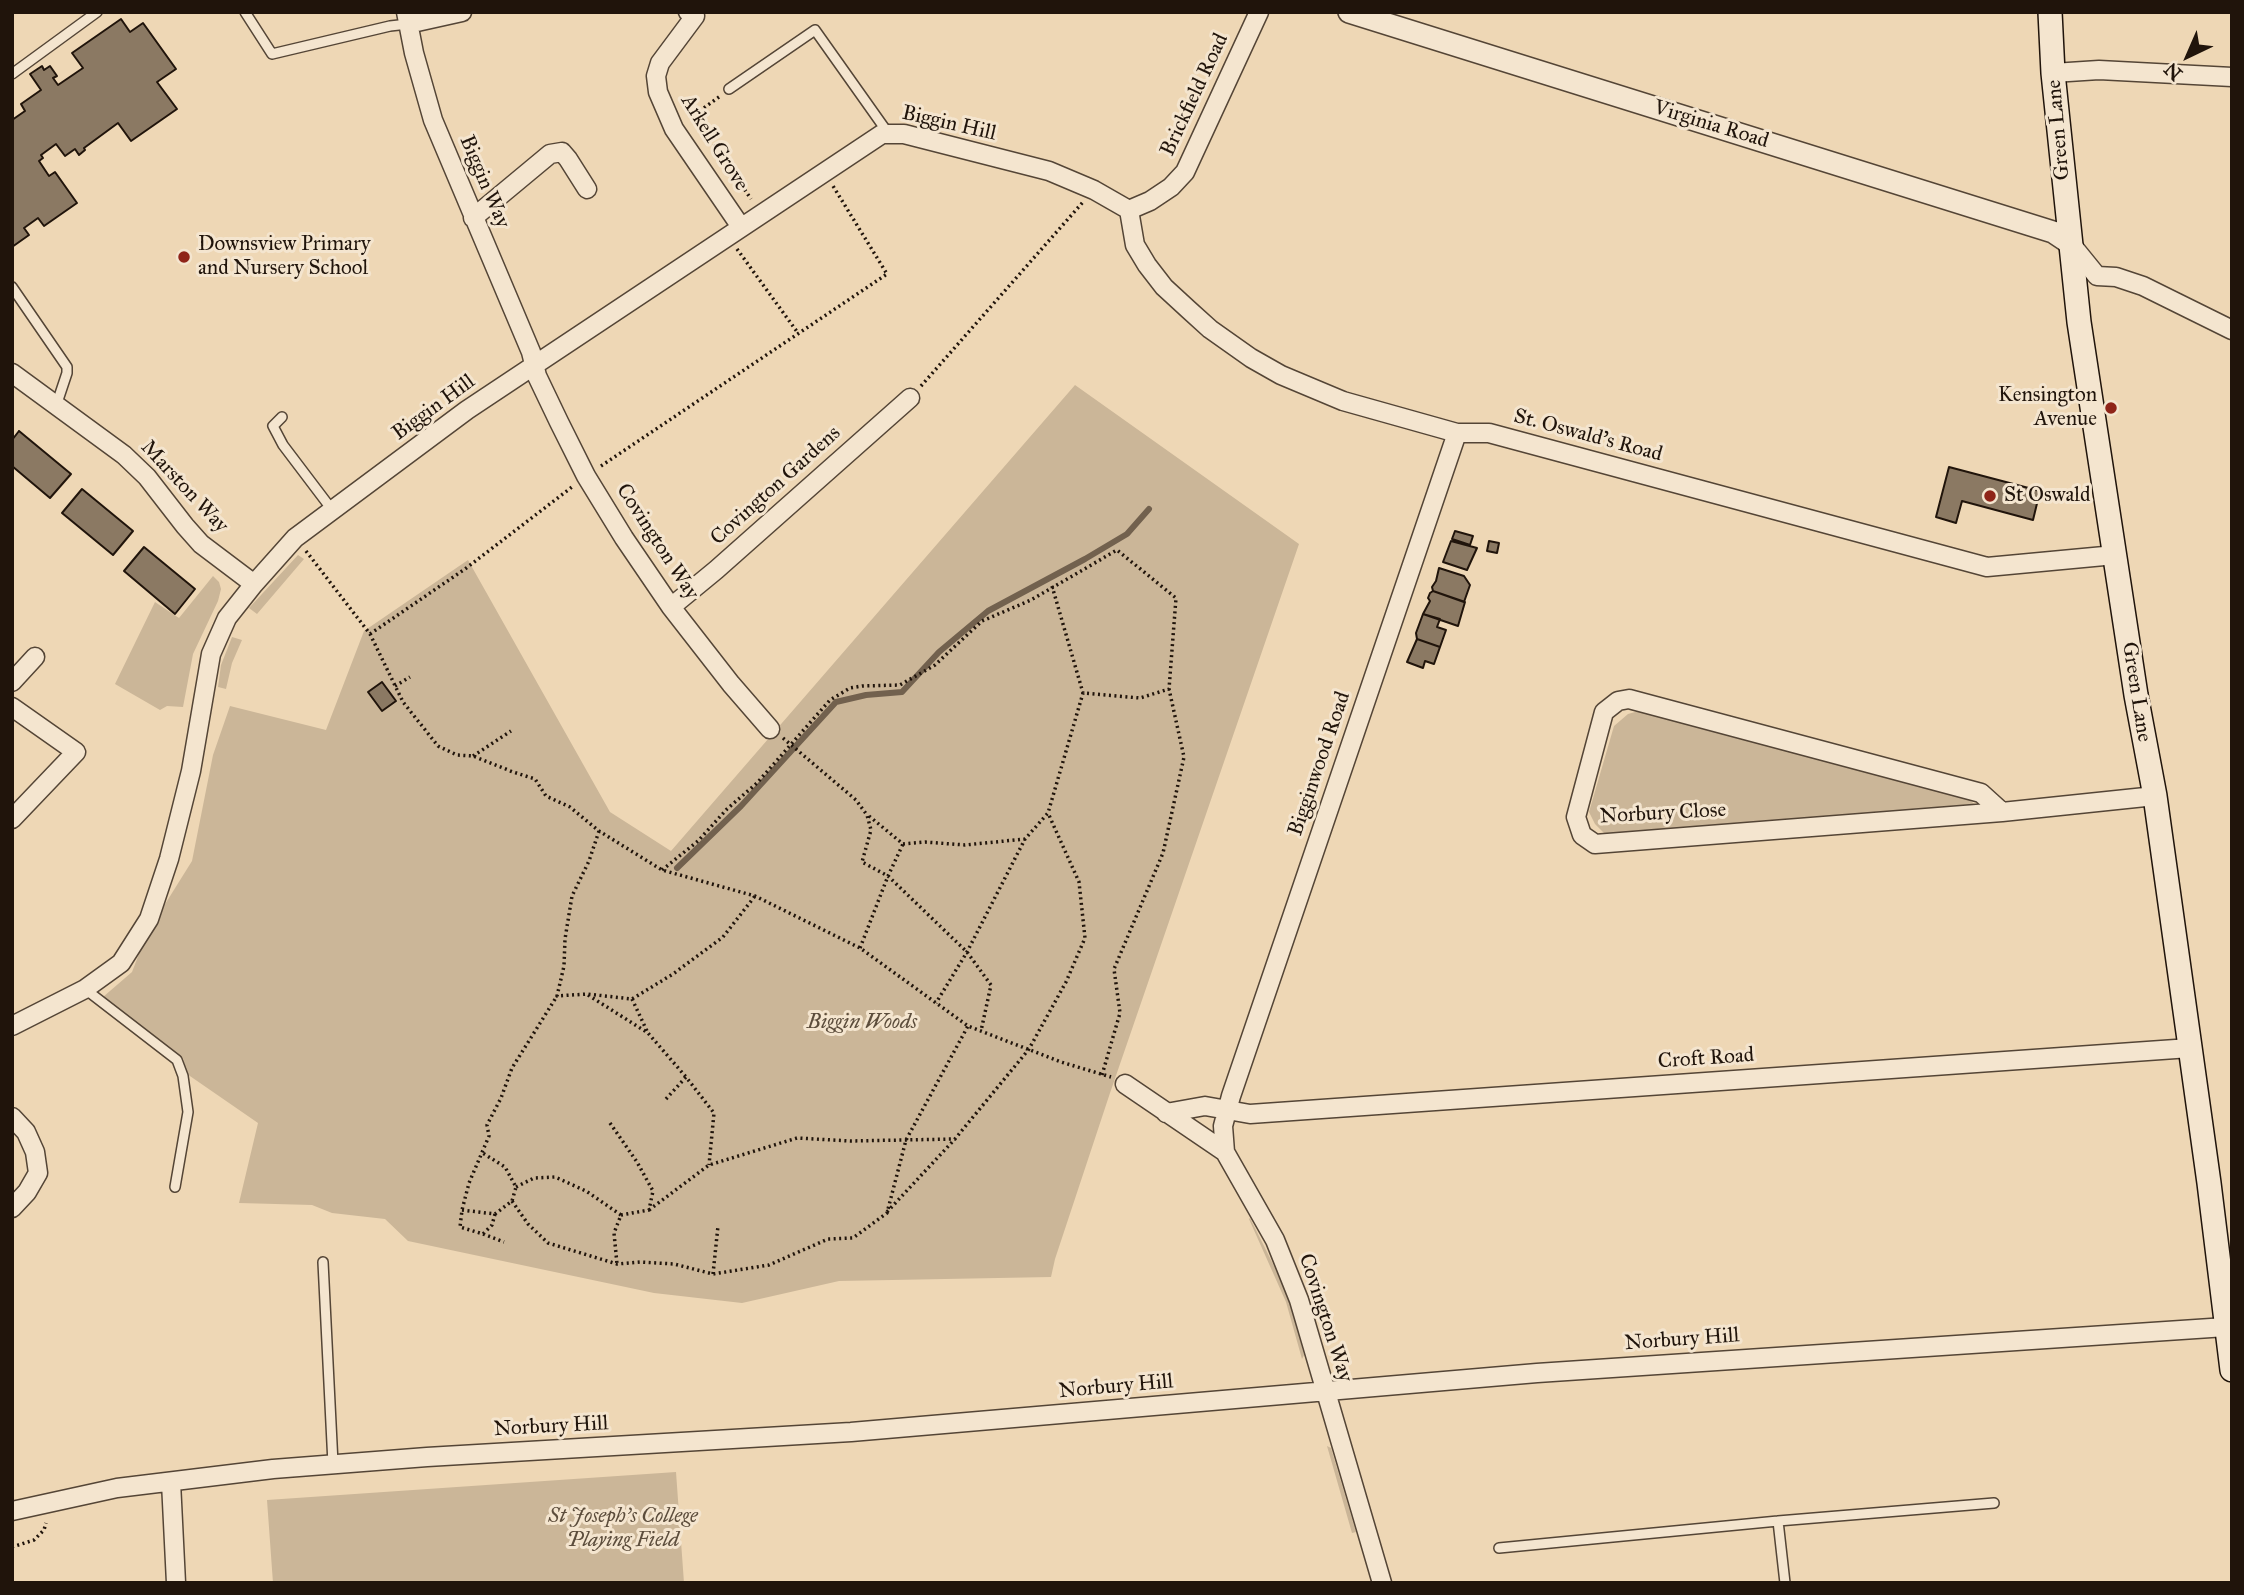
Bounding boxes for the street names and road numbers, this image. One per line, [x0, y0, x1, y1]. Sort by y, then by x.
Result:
street label: Brickfield Road [1156, 30, 1234, 160]
street label: Green Lane [2042, 79, 2076, 181]
street label: Arkell Grove [675, 90, 753, 196]
street label: Virginia Road [1650, 96, 1772, 154]
street label: Biggin Hill [899, 101, 999, 147]
street label: Biggin Way [453, 132, 515, 232]
street label: Biggin Hill [388, 370, 480, 446]
street label: St. Oswald's Road [1511, 404, 1665, 468]
street label: Covington Gardens [706, 421, 846, 551]
street label: Marston Way [135, 435, 233, 539]
street label: Covington Way [610, 479, 704, 605]
street label: Green Lane [2116, 640, 2156, 744]
street label: Bigginwood Road [1284, 689, 1356, 839]
street label: Norbury Close [1599, 798, 1727, 830]
street label: Croft Road [1657, 1043, 1755, 1075]
street label: Covington Way [1292, 1251, 1358, 1385]
street label: Norbury Hill [1624, 1323, 1740, 1357]
street label: Norbury Hill [1058, 1369, 1174, 1405]
street label: Norbury Hill [493, 1411, 609, 1443]

